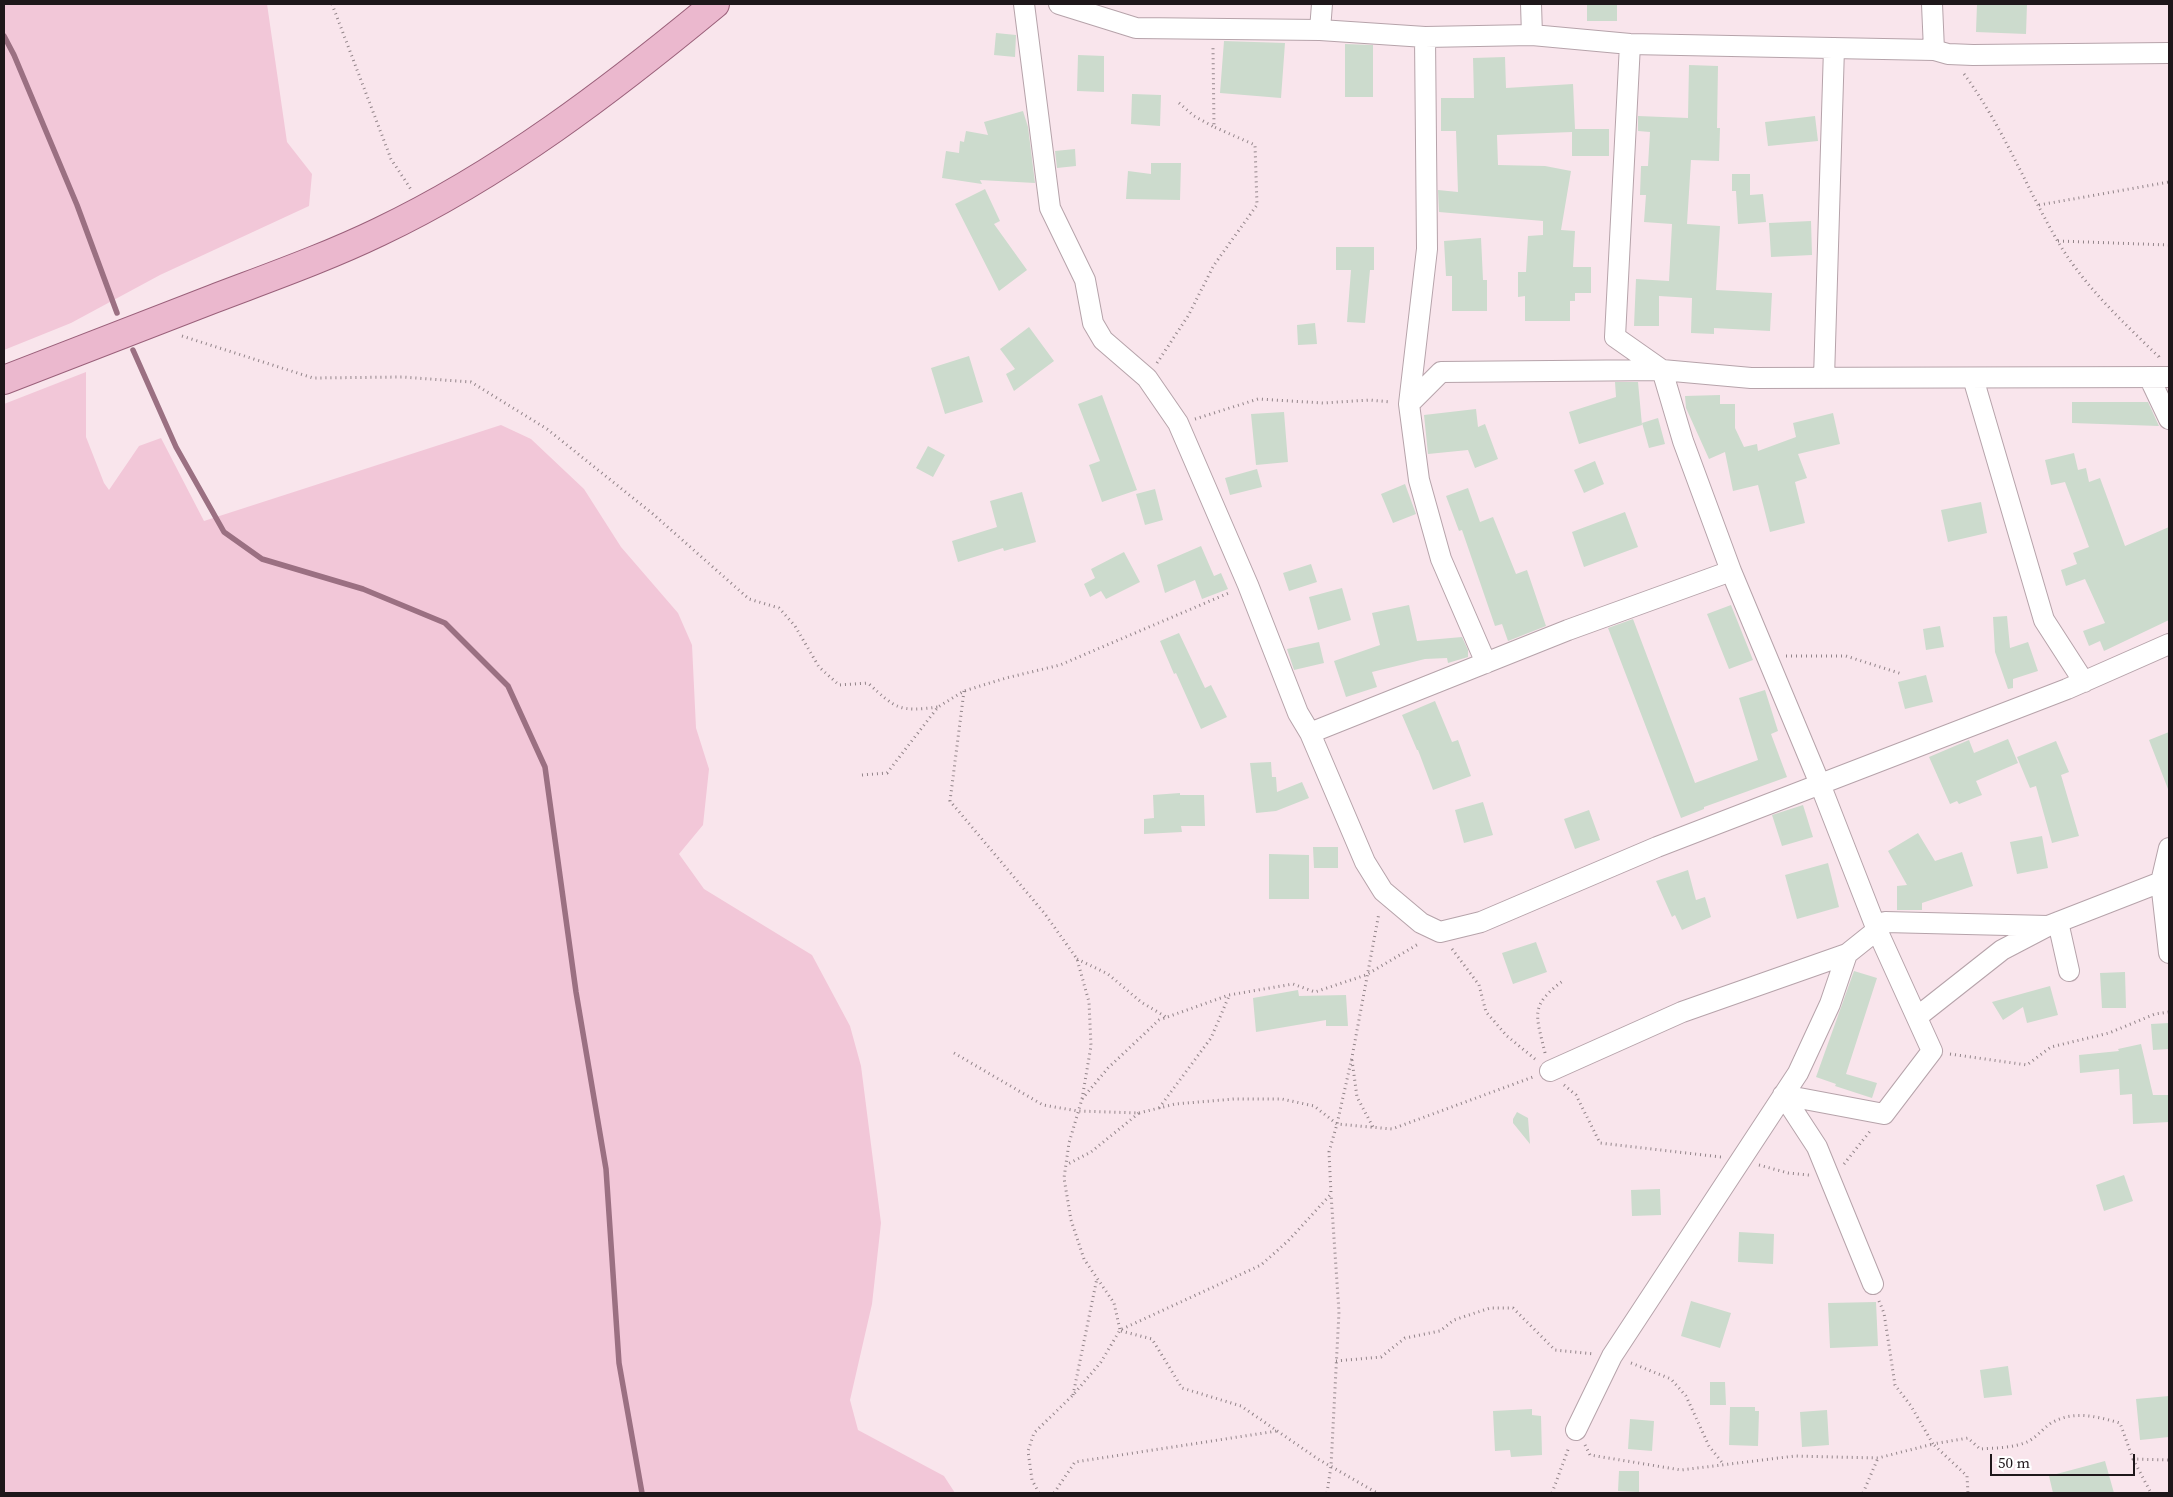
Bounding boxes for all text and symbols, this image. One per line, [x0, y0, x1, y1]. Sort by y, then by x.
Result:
scale bar [1993, 1444, 2138, 1476]
text: 50 m [1998, 1452, 2030, 1473]

